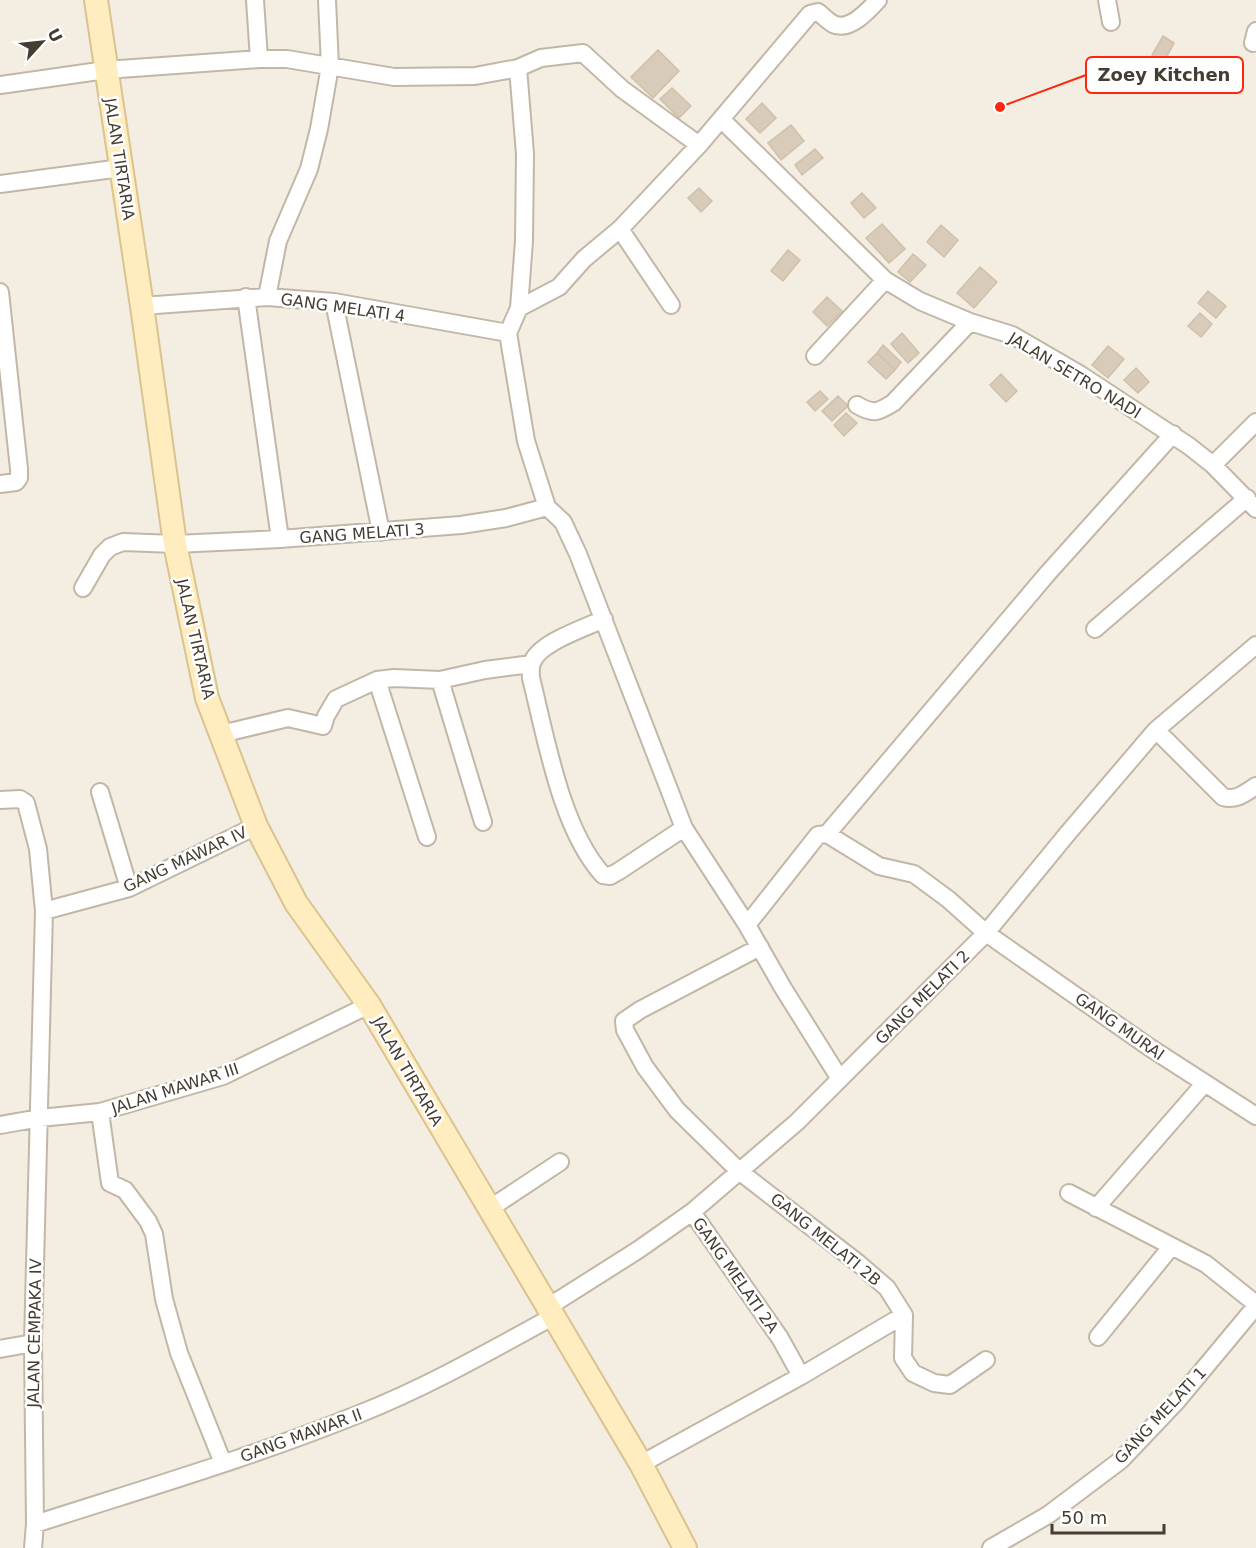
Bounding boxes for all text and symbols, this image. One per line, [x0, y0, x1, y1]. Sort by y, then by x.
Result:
north arrow [12, 12, 72, 72]
text: U [44, 25, 66, 46]
callout: Zoey Kitchen [1086, 57, 1243, 93]
text: Zoey Kitchen [1098, 64, 1230, 85]
street label: JALAN TIRTARIA [100, 96, 139, 222]
street label: GANG MELATI 4 [279, 289, 406, 326]
street label: JALAN SETRO NADI [1004, 328, 1145, 423]
street label: GANG MELATI 3 [299, 520, 425, 547]
street label: JALAN TIRTARIA [172, 576, 219, 701]
street label: GANG MAWAR IV [120, 822, 250, 896]
street label: GANG MELATI 2 [871, 946, 973, 1048]
street label: GANG MURAI [1071, 989, 1168, 1064]
street label: JALAN TIRTARIA [368, 1012, 447, 1129]
street label: JALAN MAWAR III [108, 1059, 241, 1118]
street label: GANG MELATI 2B [767, 1189, 885, 1290]
street label: GANG MELATI 2A [689, 1214, 783, 1337]
street label: JALAN CEMPAKA IV [24, 1258, 45, 1409]
street label: GANG MELATI 1 [1111, 1363, 1210, 1468]
street label: GANG MAWAR II [238, 1405, 365, 1466]
scale bar [1052, 1497, 1164, 1535]
text: 50 m [1061, 1507, 1107, 1528]

